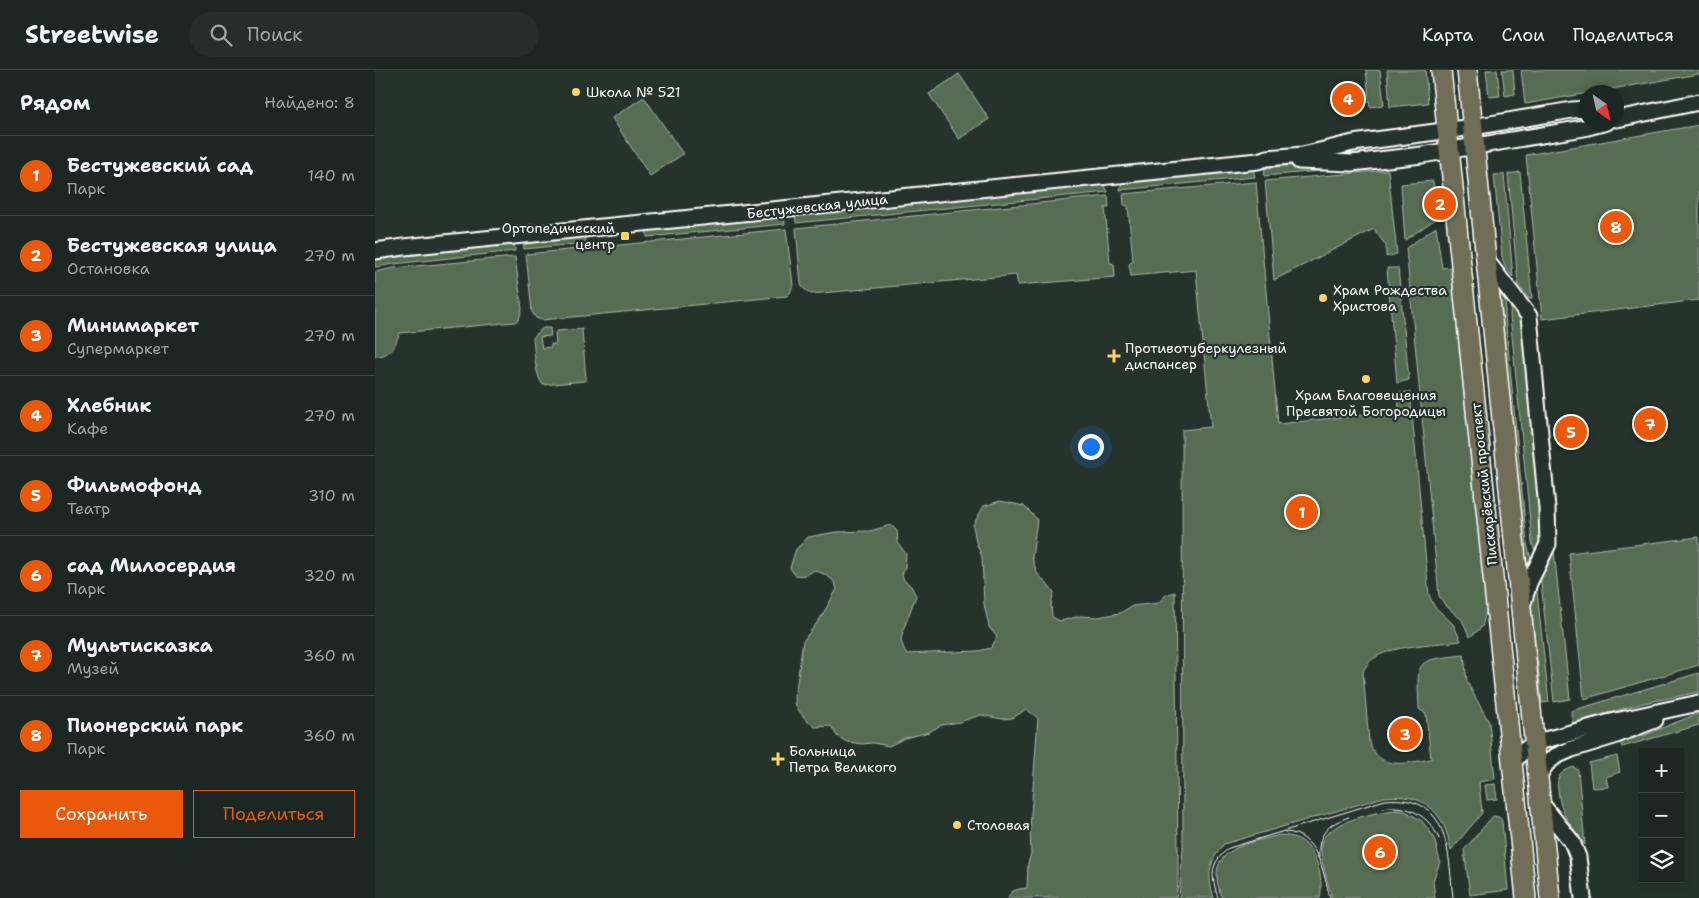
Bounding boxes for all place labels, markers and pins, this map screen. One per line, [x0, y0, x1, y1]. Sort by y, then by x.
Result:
pin: 4 [1332, 80, 1364, 118]
place label: Школа № 521 [586, 83, 681, 101]
marker: Школа № 521 [570, 86, 582, 98]
pin: 2 [1424, 185, 1456, 223]
pin: 8 [1600, 208, 1632, 246]
place label: Ортопедический центр [502, 219, 615, 253]
marker: Ортопедический центр [619, 230, 631, 242]
place label: Храм Рождества Христова [1333, 281, 1447, 315]
marker: Храм Рождества Христова [1317, 292, 1329, 304]
place label: Противотуберкулезный диспансер [1125, 339, 1287, 373]
marker: Противотуберкулезный диспансер [1107, 349, 1121, 363]
marker: Храм Благовещения Пресвятой Богородицы [1360, 373, 1372, 385]
place label: Храм Благовещения Пресвятой Богородицы [1286, 386, 1446, 420]
pin: 7 [1634, 405, 1666, 443]
pin: 5 [1555, 413, 1587, 451]
pin: 1 [1286, 493, 1318, 531]
pin: 3 [1389, 715, 1421, 753]
place label: Больница Петра Великого [789, 742, 897, 776]
marker: Больница Петра Великого [771, 752, 785, 766]
place label: Столовая [967, 816, 1030, 834]
marker: Столовая [951, 819, 963, 831]
pin: 6 [1364, 833, 1396, 871]

